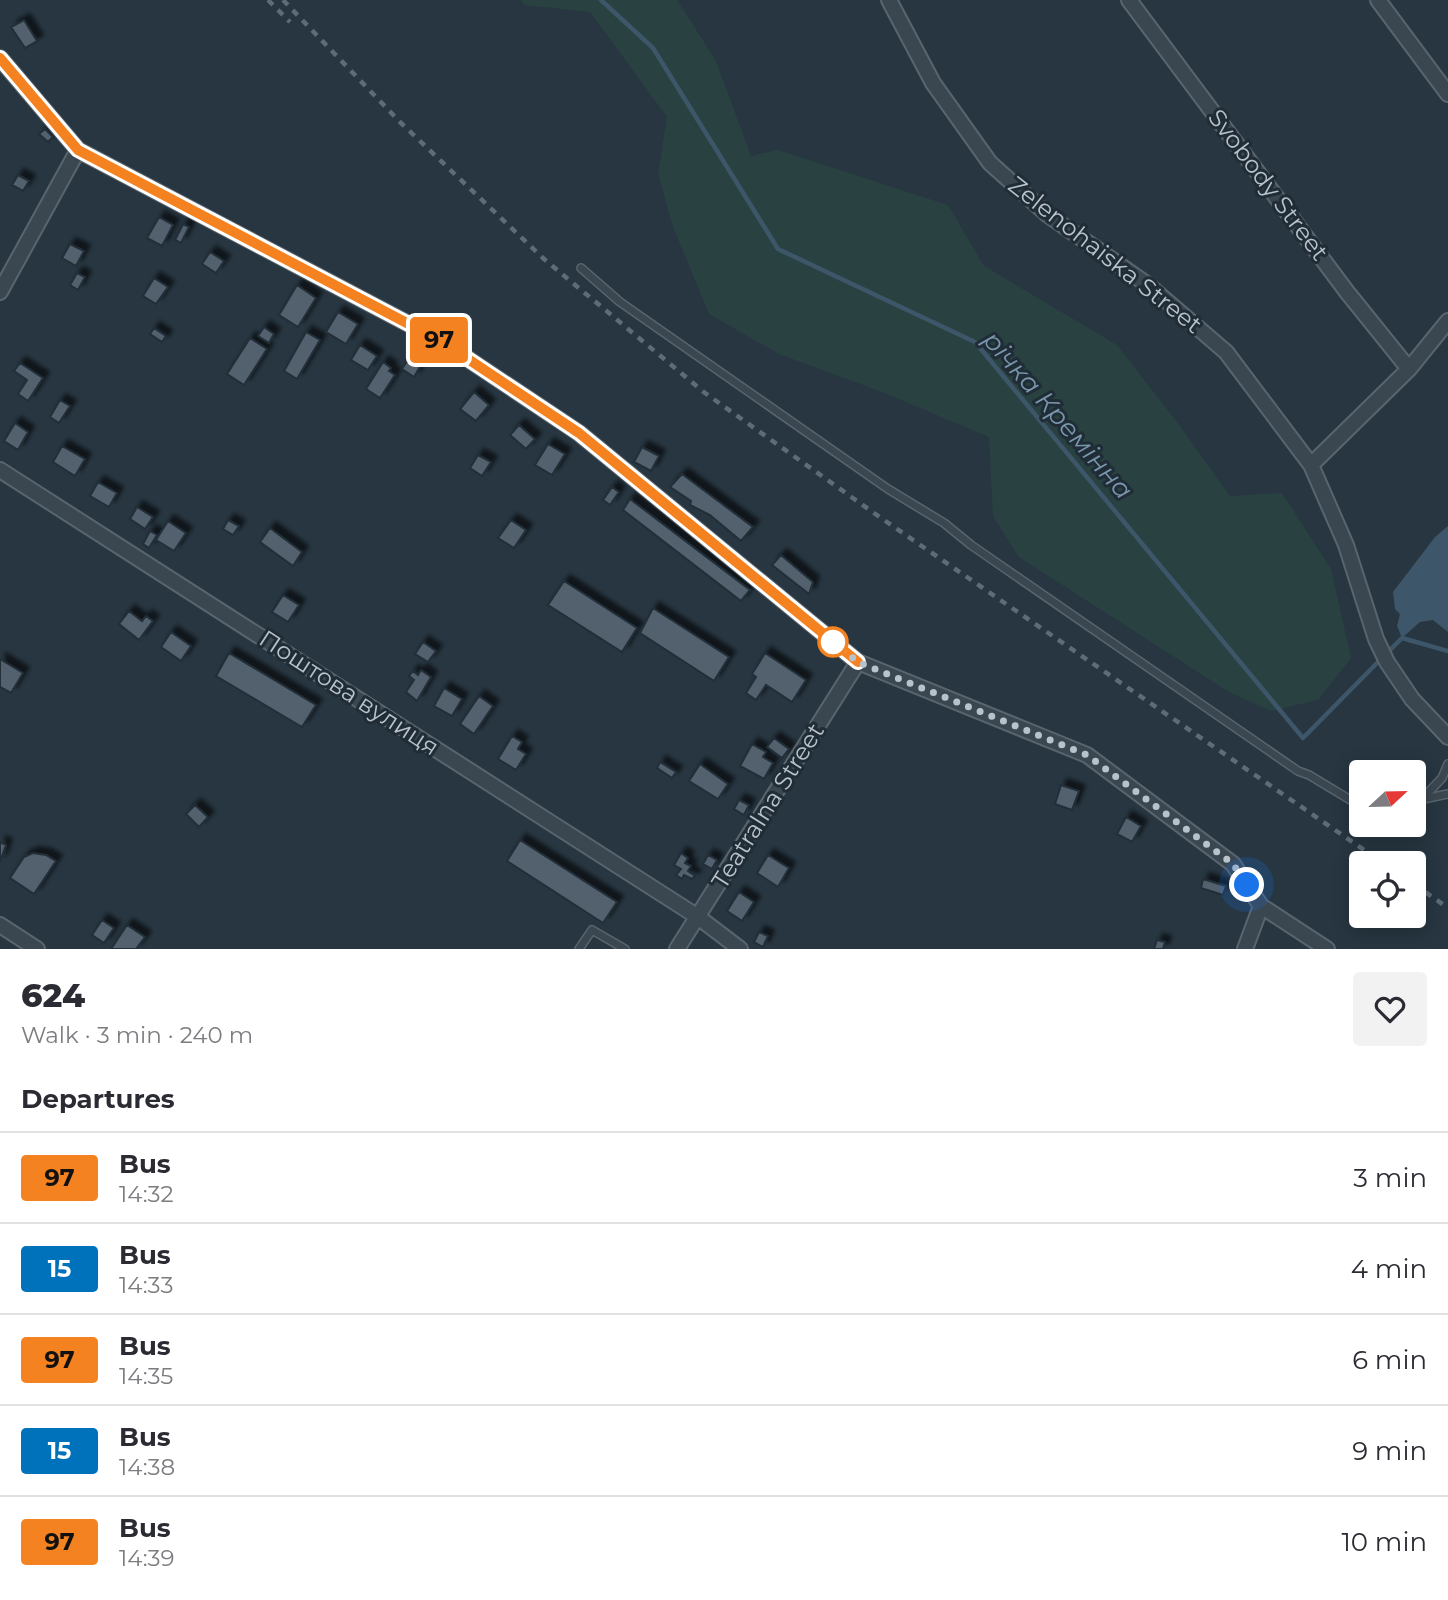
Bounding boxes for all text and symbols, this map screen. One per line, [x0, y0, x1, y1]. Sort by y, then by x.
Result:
street label: Svobody Street [1202, 103, 1335, 266]
street label: Zelenohaiska Street [1003, 170, 1208, 339]
line badge: 97 [408, 317, 471, 363]
water label: річка Кремінна [976, 324, 1140, 506]
text: 97 [424, 325, 454, 354]
street label: Поштова вулиця [254, 624, 445, 761]
unlabelled marker [818, 627, 848, 657]
street label: Teatralna Street [705, 718, 830, 894]
north arrow [1349, 760, 1426, 836]
map controls [1349, 760, 1426, 928]
button: locate [1349, 851, 1426, 928]
your location [1229, 867, 1264, 902]
button: heart [1353, 972, 1427, 1046]
text: 624 [21, 975, 85, 1015]
text: Walk · 3 min · 240 m [21, 1021, 253, 1049]
text: Departures [21, 1083, 175, 1115]
text: Bus [119, 1148, 171, 1180]
text: 3 min [1353, 1162, 1427, 1194]
text: 97 [44, 1163, 75, 1192]
text: 14:32 [119, 1180, 173, 1208]
text: Bus [119, 1239, 171, 1271]
text: 4 min [1351, 1253, 1427, 1285]
text: 15 [48, 1254, 71, 1283]
text: 14:33 [119, 1271, 173, 1299]
text: Bus [119, 1330, 171, 1362]
text: 6 min [1352, 1344, 1427, 1376]
text: 97 [44, 1345, 75, 1374]
text: 14:35 [119, 1362, 173, 1390]
text: Bus [119, 1421, 171, 1453]
text: 9 min [1352, 1435, 1427, 1467]
text: 15 [48, 1436, 71, 1465]
text: 14:38 [119, 1453, 175, 1481]
text: Bus [119, 1512, 171, 1544]
text: 10 min [1341, 1526, 1427, 1558]
text: 97 [44, 1527, 75, 1556]
text: 14:39 [119, 1544, 175, 1572]

